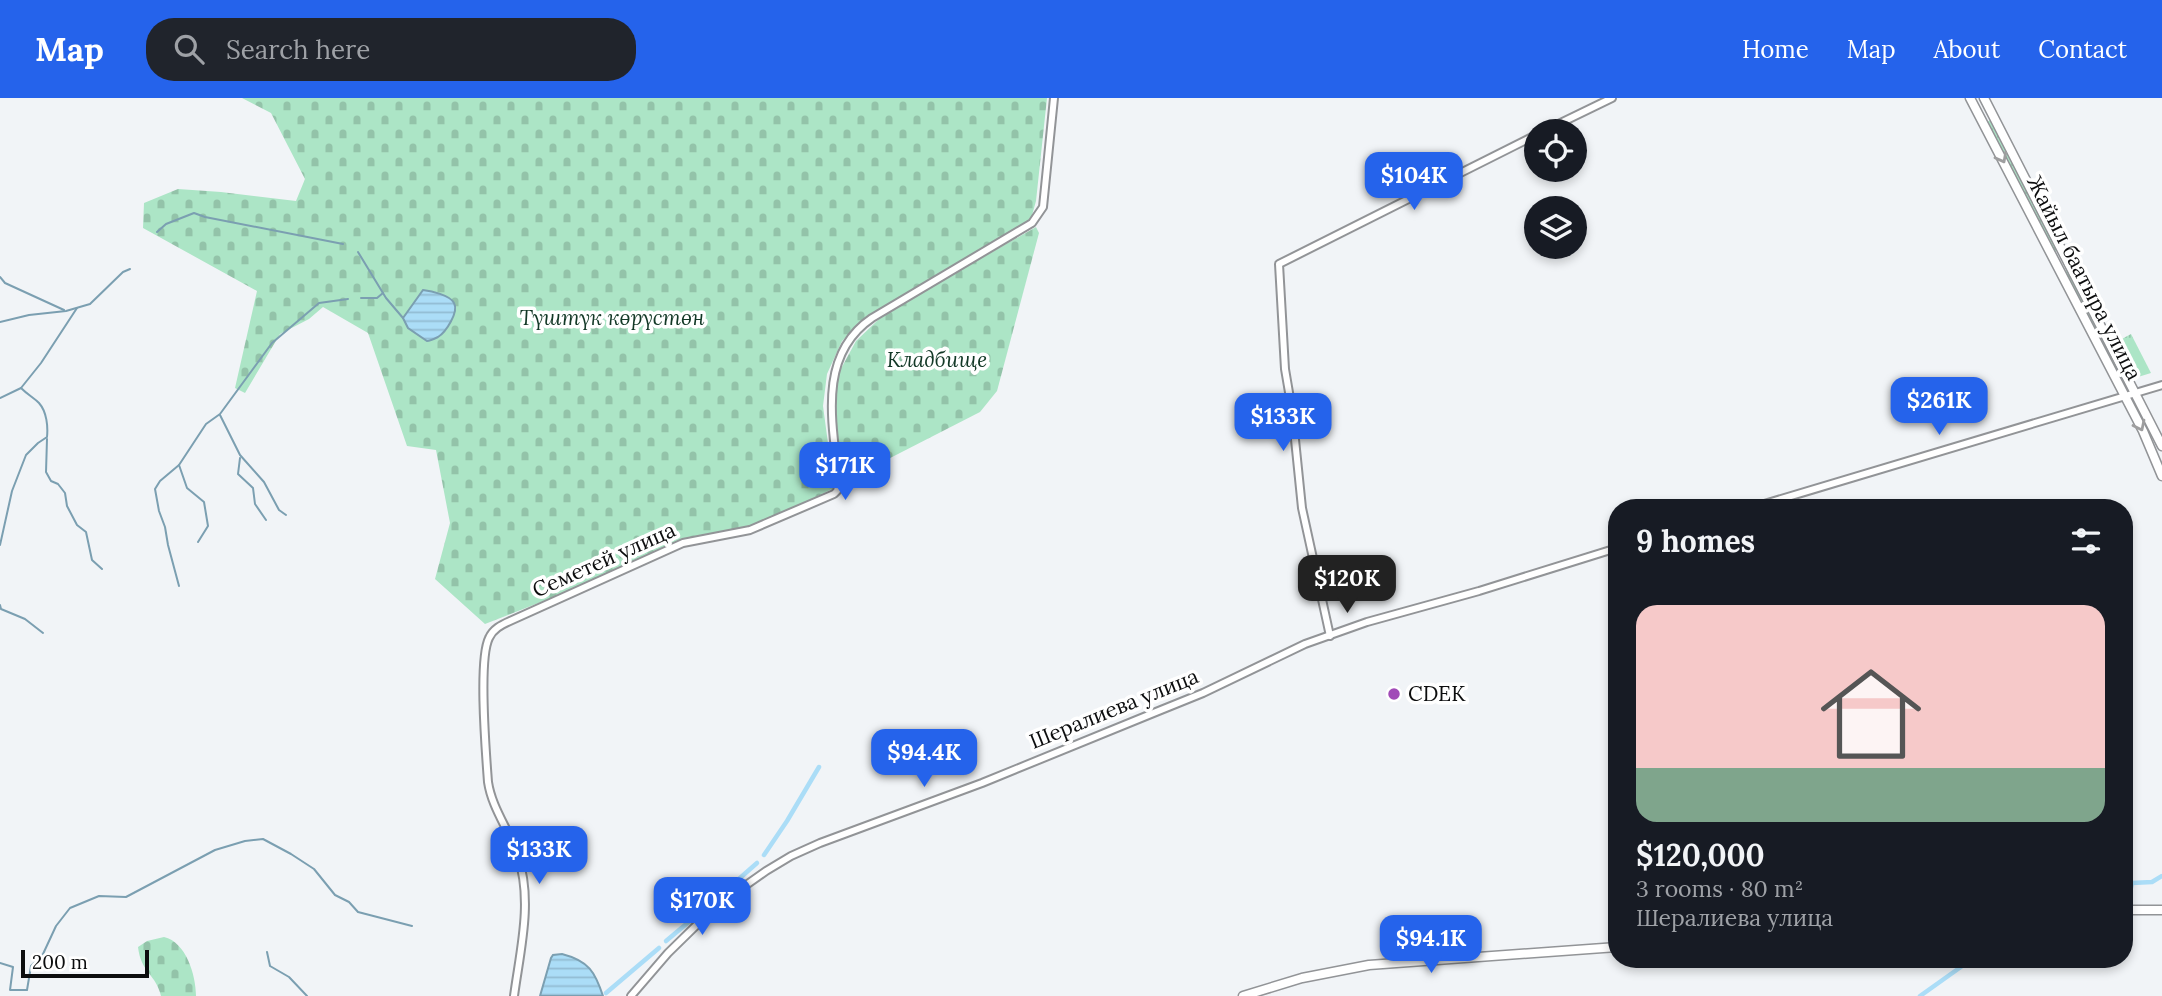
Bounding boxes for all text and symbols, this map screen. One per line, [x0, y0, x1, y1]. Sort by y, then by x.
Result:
search box [146, 18, 636, 81]
text: Map [35, 28, 104, 70]
icon: search [170, 30, 208, 68]
text: Search here [226, 33, 370, 66]
text: Home [1742, 34, 1809, 65]
text: Map [1847, 34, 1896, 65]
text: About [1934, 34, 2000, 65]
text: Contact [2038, 34, 2127, 65]
map controls [1524, 119, 1587, 259]
button: locate [1524, 119, 1587, 182]
one-way arrow [1994, 151, 2007, 164]
pin: $104K [1365, 152, 1463, 212]
text: $104K [1381, 160, 1447, 189]
street label: Жайыл баатыра улица [2021, 171, 2148, 385]
button: layers [1524, 196, 1587, 259]
park label: Түштүк көрүстөн [520, 304, 705, 331]
park label: Кладбище [887, 346, 987, 373]
pin: $261K [1890, 378, 1988, 437]
text: $261K [1907, 385, 1971, 414]
pin: $133K [1234, 394, 1332, 453]
text: $133K [1251, 401, 1316, 430]
one-way arrow [2132, 419, 2146, 431]
pin: $171K [796, 442, 894, 502]
text: $171K [815, 450, 875, 479]
street label: Семетей улица [528, 516, 680, 603]
text: 9 homes [1636, 522, 1755, 560]
icon: filters [2067, 522, 2105, 560]
pin: $120K [1298, 556, 1396, 615]
text: $120K [1314, 563, 1380, 592]
icon: home [1808, 651, 1934, 777]
street label: Шералиева улица [1025, 662, 1203, 755]
place label: CDEK [1408, 680, 1466, 707]
marker: CDEK [1386, 686, 1402, 702]
pin: $94.4K [867, 730, 981, 789]
text: $94.4K [887, 737, 961, 766]
pin: $133K [490, 826, 588, 886]
text: $133K [507, 834, 572, 863]
text: $120,000 [1636, 836, 1765, 874]
text: 3 rooms · 80 m² [1636, 874, 1803, 903]
pin: $170K [653, 878, 751, 937]
text: $170K [670, 885, 734, 914]
text: Шералиева улица [1636, 903, 1833, 932]
pin: $94.1K [1374, 916, 1488, 975]
text: $94.1K [1396, 923, 1466, 952]
scale bar [21, 947, 149, 979]
text: 200 m [32, 950, 88, 974]

